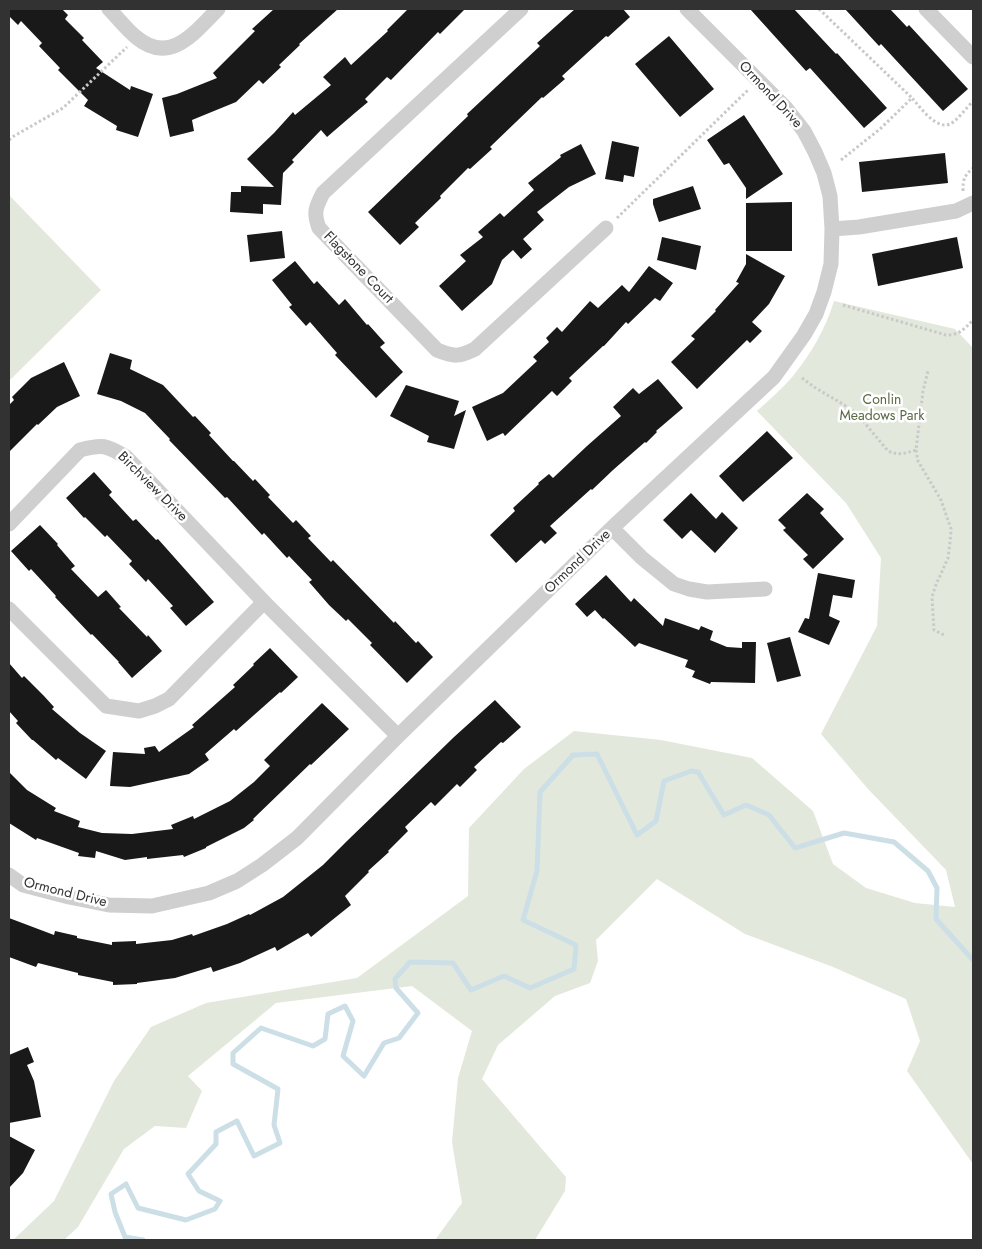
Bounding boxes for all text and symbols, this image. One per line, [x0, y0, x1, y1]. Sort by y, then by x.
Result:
street label: Ormond Drive [735, 58, 805, 132]
street label: Flagstone Court [320, 229, 396, 307]
park label: Conlin Meadows Park [839, 393, 925, 426]
street label: Birchview Drive [114, 449, 190, 525]
street label: Ormond Drive [542, 526, 614, 598]
street label: Ormond Drive [22, 875, 108, 911]

